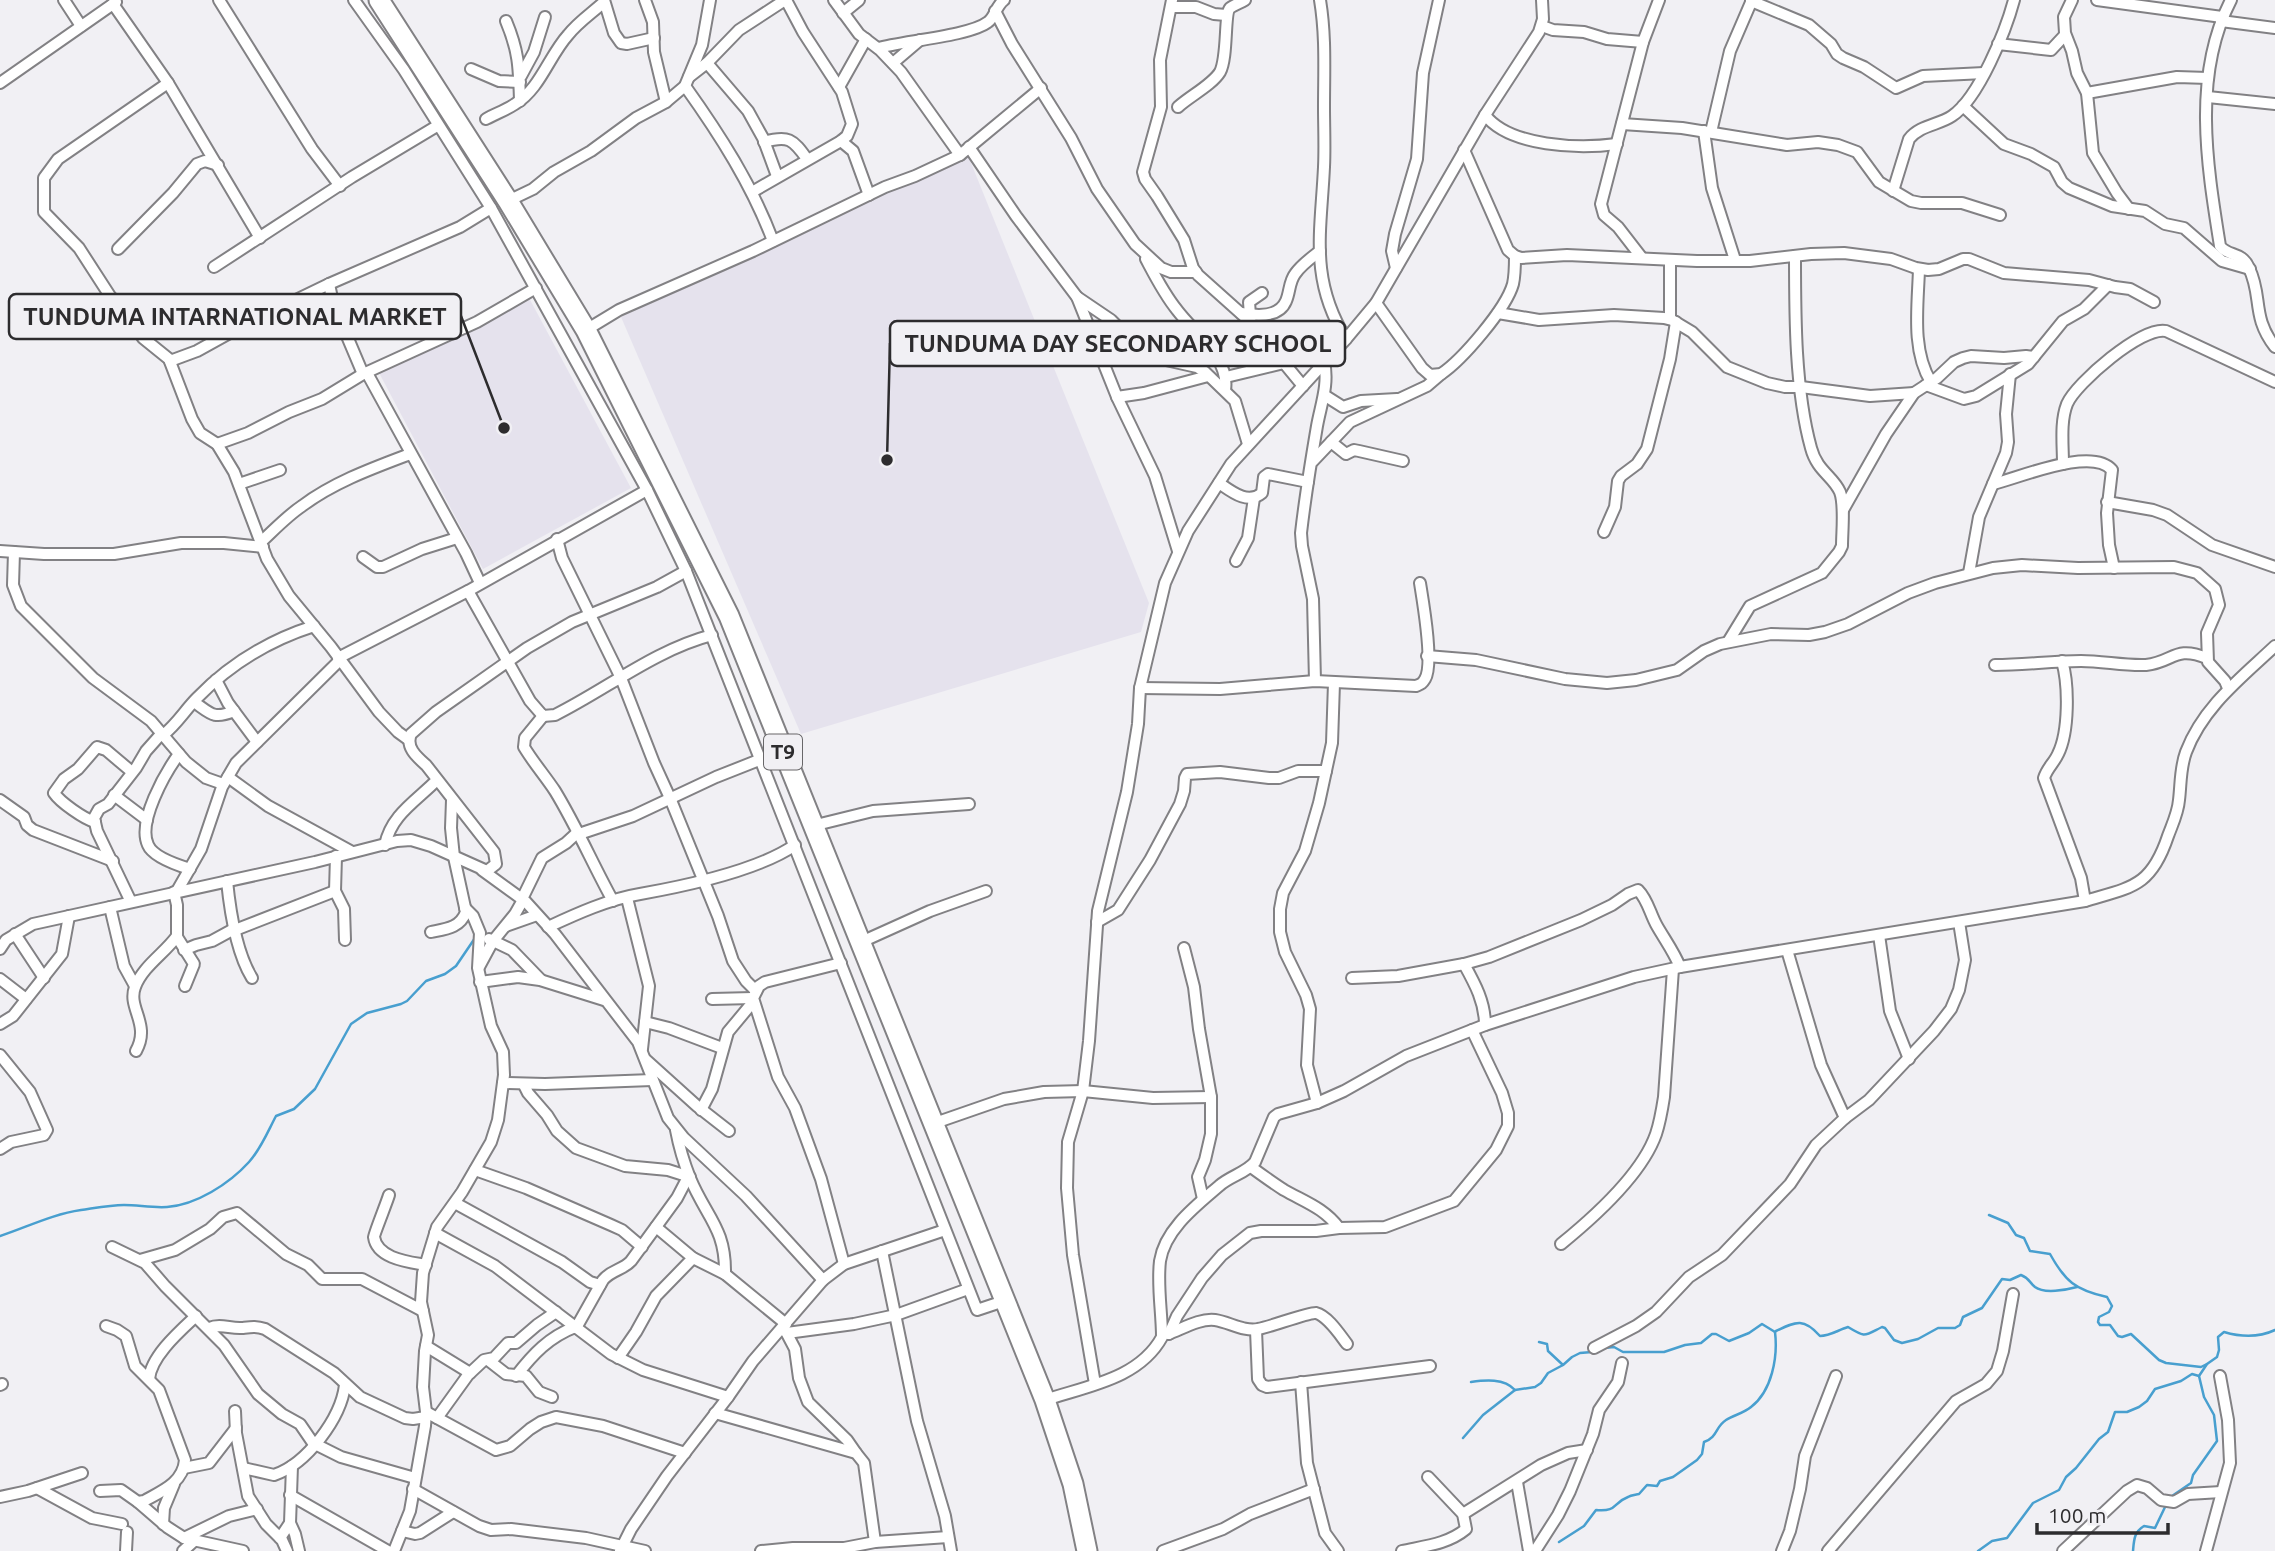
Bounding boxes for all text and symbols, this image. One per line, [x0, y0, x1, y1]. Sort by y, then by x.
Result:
callout: TUNDUMA INTARNATIONAL MARKET [9, 294, 461, 339]
text: TUNDUMA INTARNATIONAL MARKET [23, 303, 447, 330]
callout: TUNDUMA DAY SECONDARY SCHOOL [890, 321, 1345, 366]
text: TUNDUMA DAY SECONDARY SCHOOL [905, 330, 1331, 357]
road number: T9 [764, 734, 802, 770]
scale bar [2037, 1492, 2168, 1536]
text: 100 m [2048, 1503, 2106, 1527]

